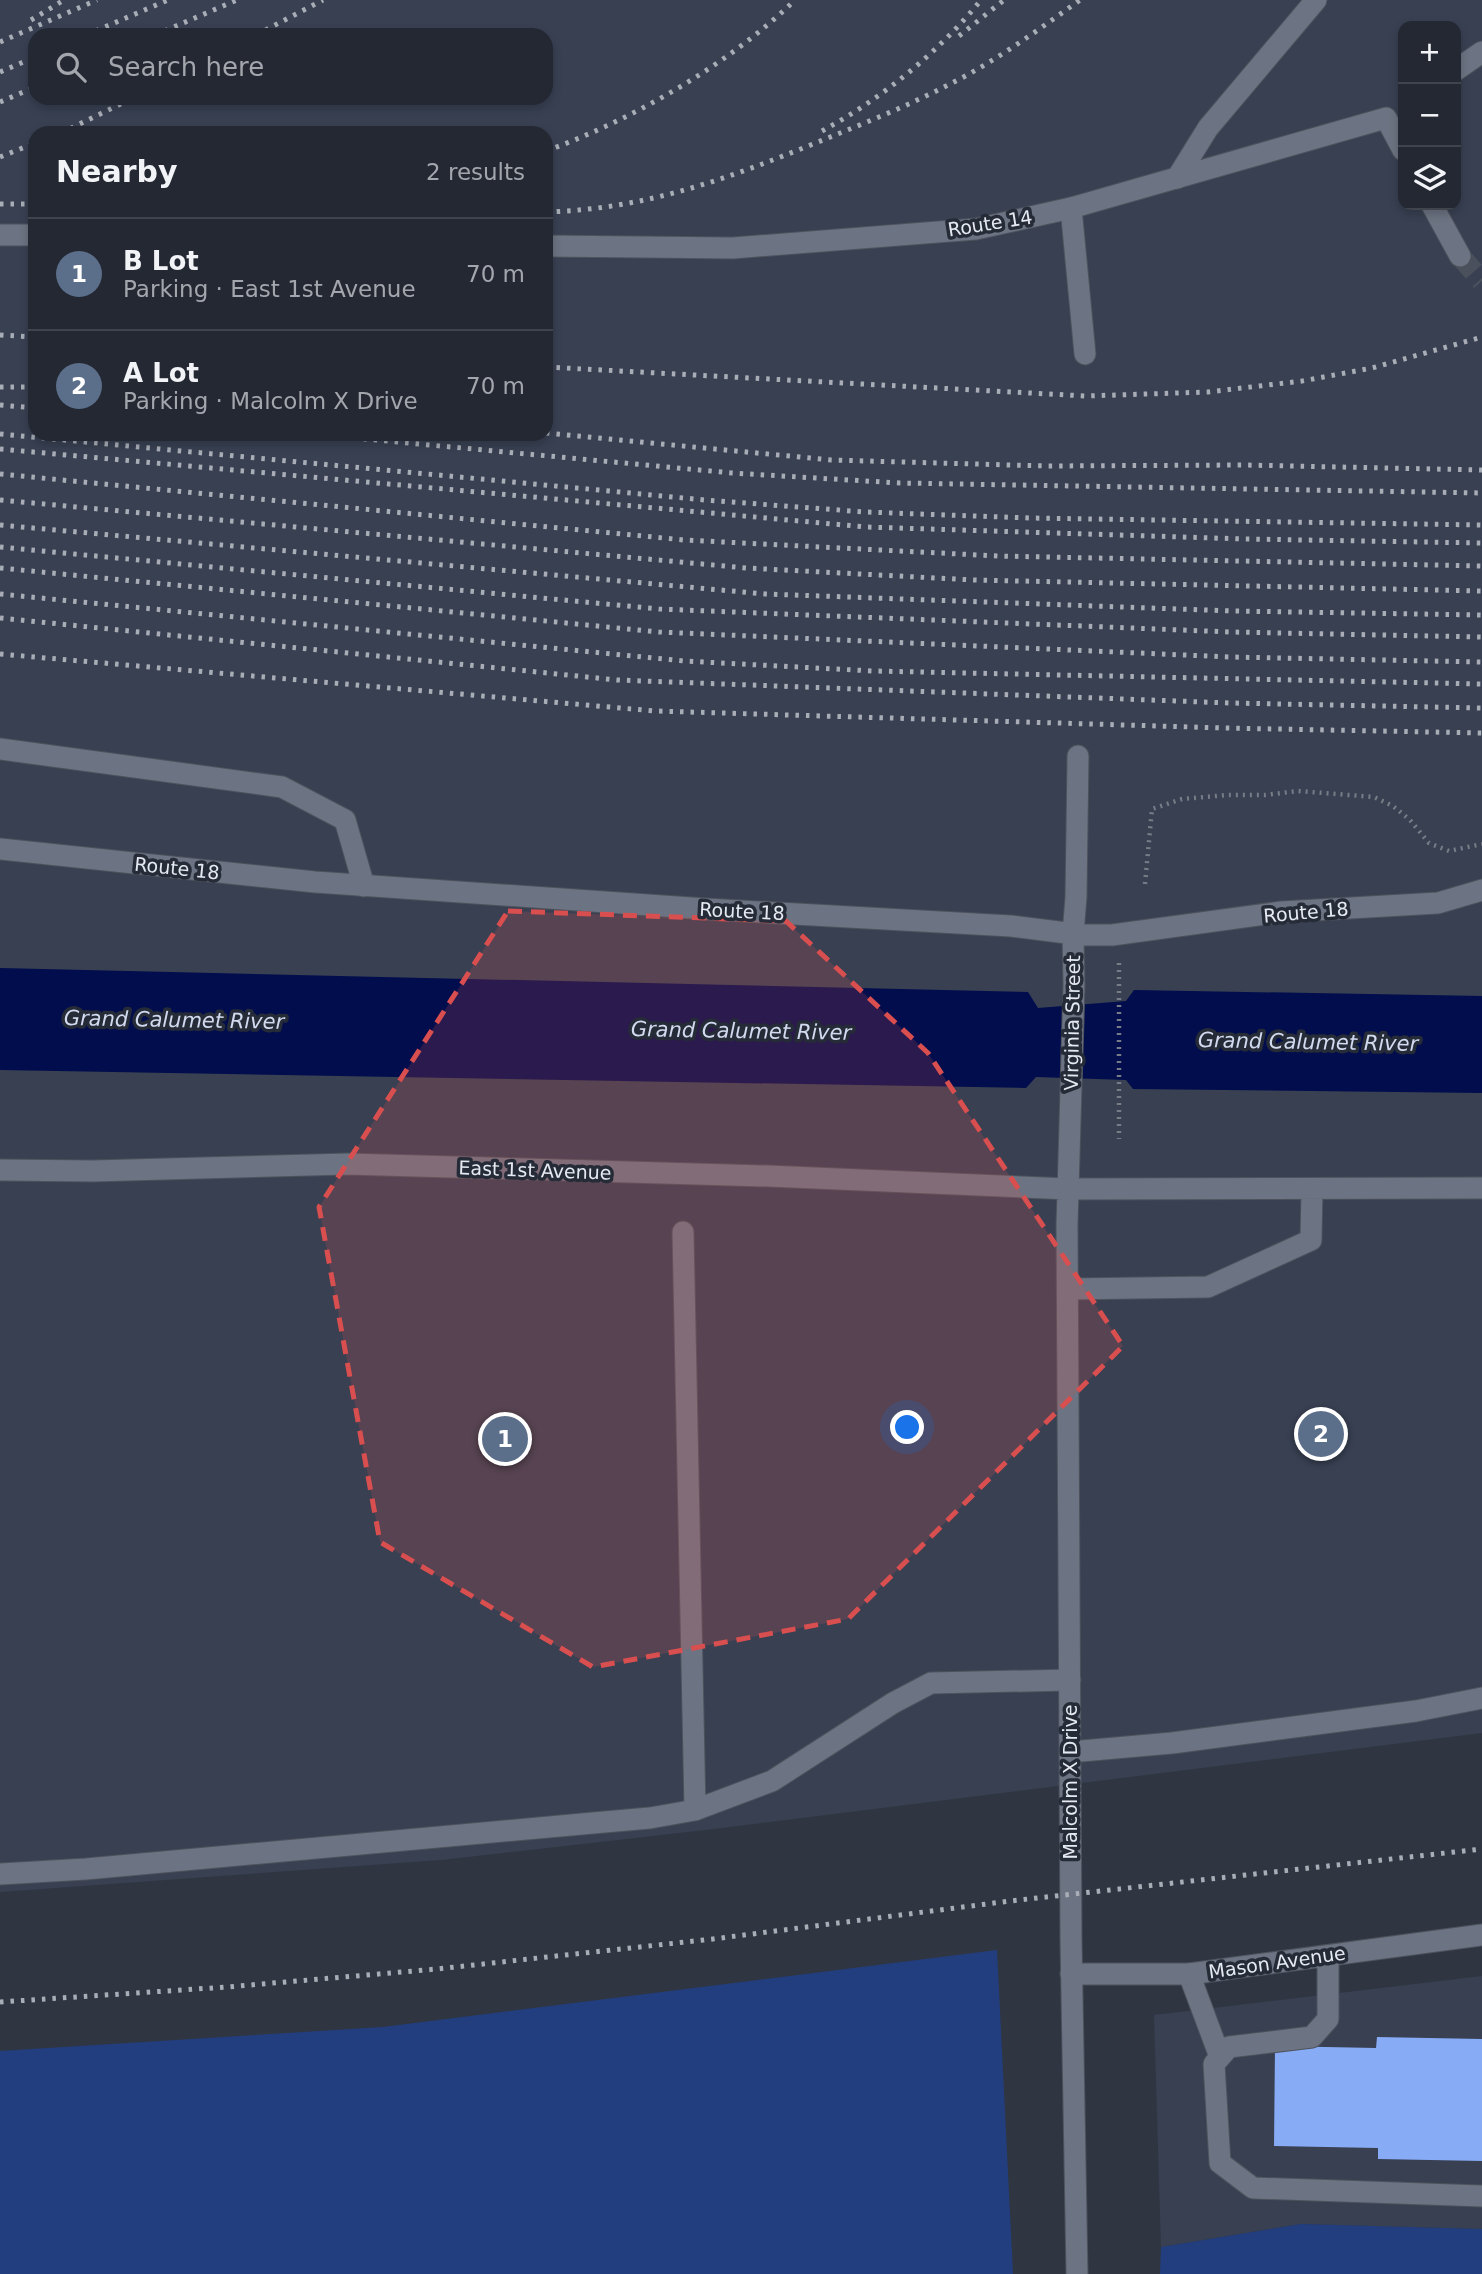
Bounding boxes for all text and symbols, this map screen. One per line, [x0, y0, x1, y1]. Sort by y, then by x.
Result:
map controls [1398, 21, 1461, 210]
button: + [1398, 21, 1461, 84]
search box [28, 28, 553, 105]
icon: search [52, 48, 90, 86]
text: Search here [108, 52, 264, 82]
button: − [1398, 84, 1461, 147]
button: layers [1398, 147, 1461, 210]
text: Nearby [56, 154, 178, 189]
text: 2 results [426, 159, 525, 185]
street label: Route 14 [946, 205, 1034, 241]
text: B Lot [123, 246, 199, 276]
text: 1 [71, 261, 87, 287]
text: 70 m [466, 261, 525, 287]
text: Parking · East 1st Avenue [123, 276, 416, 302]
text: A Lot [123, 358, 199, 388]
text: 2 [71, 373, 87, 399]
text: 70 m [466, 373, 525, 399]
text: Parking · Malcolm X Drive [123, 388, 418, 414]
street label: Route 18 [133, 853, 221, 883]
street label: Route 18 [1263, 897, 1349, 927]
street label: Route 18 [699, 898, 785, 924]
street label: Virginia Street [1060, 955, 1084, 1091]
water label: Grand Calumet River [64, 1006, 286, 1034]
water label: Grand Calumet River [631, 1017, 853, 1045]
water label: Grand Calumet River [1198, 1028, 1420, 1056]
street label: East 1st Avenue [458, 1156, 612, 1184]
pin: 2 [1298, 1408, 1344, 1460]
your location [890, 1410, 924, 1444]
pin: 1 [482, 1413, 528, 1465]
street label: Malcolm X Drive [1059, 1705, 1081, 1859]
street label: Mason Avenue [1207, 1941, 1347, 1983]

